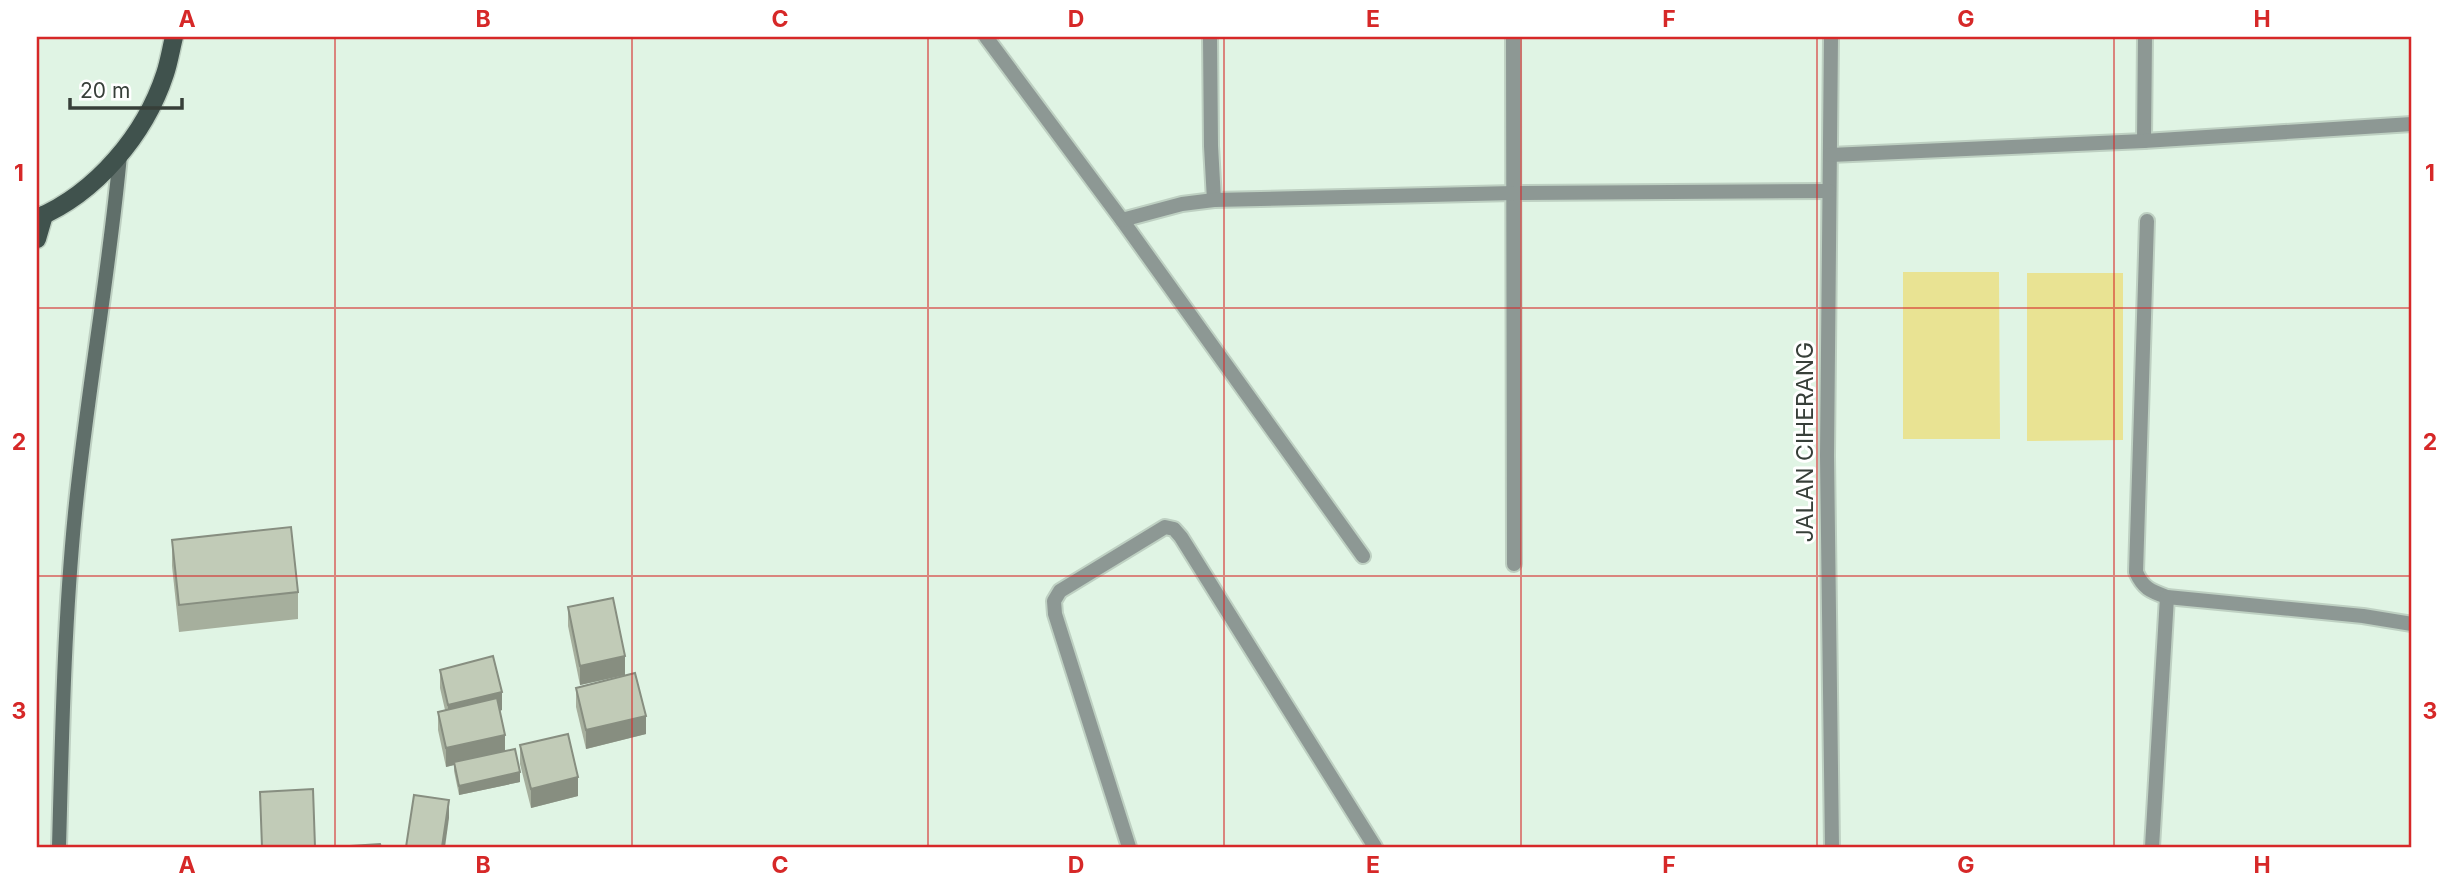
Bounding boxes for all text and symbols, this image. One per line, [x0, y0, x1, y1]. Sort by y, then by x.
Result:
text: A [178, 5, 196, 33]
text: B [475, 5, 491, 33]
text: C [771, 5, 789, 33]
text: D [1068, 5, 1084, 33]
text: E [1366, 5, 1380, 33]
text: F [1662, 5, 1676, 33]
text: G [1957, 5, 1975, 33]
text: H [2253, 5, 2271, 33]
scale bar [70, 66, 182, 110]
text: 20 m [80, 78, 130, 103]
text: 1 [14, 159, 24, 187]
text: 1 [2425, 159, 2435, 187]
street label: JALAN CIHERANG [1791, 342, 1819, 542]
text: 2 [12, 428, 26, 456]
text: 2 [2423, 428, 2437, 456]
text: 3 [12, 697, 26, 725]
text: 3 [2423, 697, 2437, 725]
text: A [178, 851, 196, 879]
text: B [475, 851, 491, 879]
text: C [771, 851, 789, 879]
text: D [1068, 851, 1084, 879]
text: E [1366, 851, 1380, 879]
text: F [1662, 851, 1676, 879]
text: G [1957, 851, 1975, 879]
text: H [2253, 851, 2271, 879]

